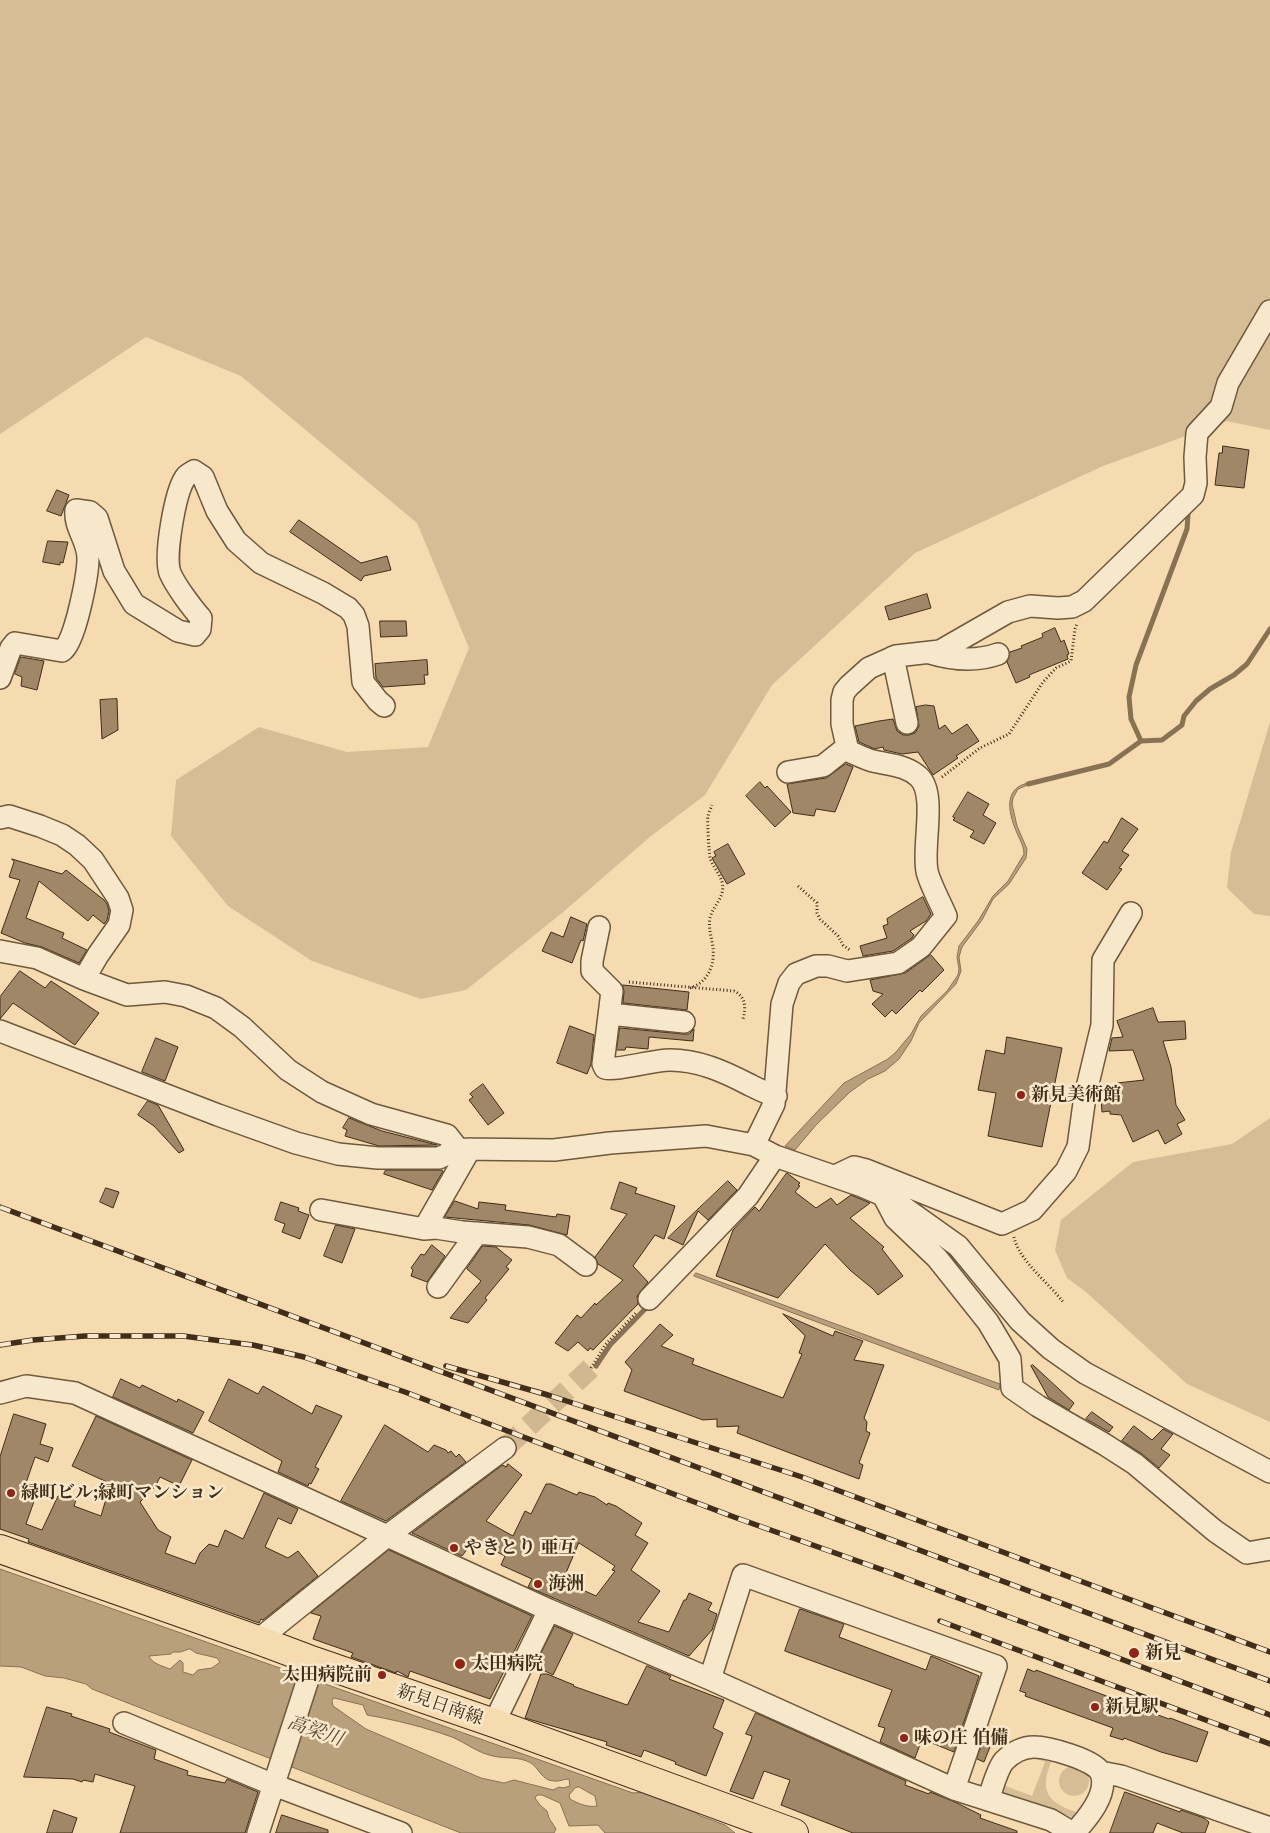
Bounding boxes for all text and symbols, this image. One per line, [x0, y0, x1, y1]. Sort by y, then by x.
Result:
place label: 新見美術館 [1031, 1084, 1121, 1106]
marker: 新見美術館 [1015, 1089, 1027, 1101]
place label: 緑町ビル;緑町マンション [21, 1482, 224, 1504]
marker: 緑町ビル;緑町マンション [5, 1487, 17, 1499]
place label: やきとり 亜互 [464, 1537, 577, 1559]
marker: やきとり 亜互 [448, 1542, 460, 1554]
place label: 海洲 [548, 1573, 584, 1595]
marker: 海洲 [532, 1578, 544, 1590]
place label: 新見 [1145, 1642, 1181, 1664]
marker: 新見 [1127, 1646, 1141, 1660]
place label: 太田病院 [471, 1653, 543, 1675]
marker: 太田病院 [453, 1657, 467, 1671]
place label: 太田病院前 [282, 1664, 372, 1686]
marker: 太田病院前 [376, 1669, 388, 1681]
street label: 新見日南線 [394, 1680, 486, 1730]
place label: 新見駅 [1105, 1696, 1159, 1718]
marker: 新見駅 [1089, 1701, 1101, 1713]
water label: 高梁川 [284, 1711, 346, 1751]
place label: 味の庄 伯備 [914, 1727, 1009, 1749]
marker: 味の庄 伯備 [898, 1732, 910, 1744]

